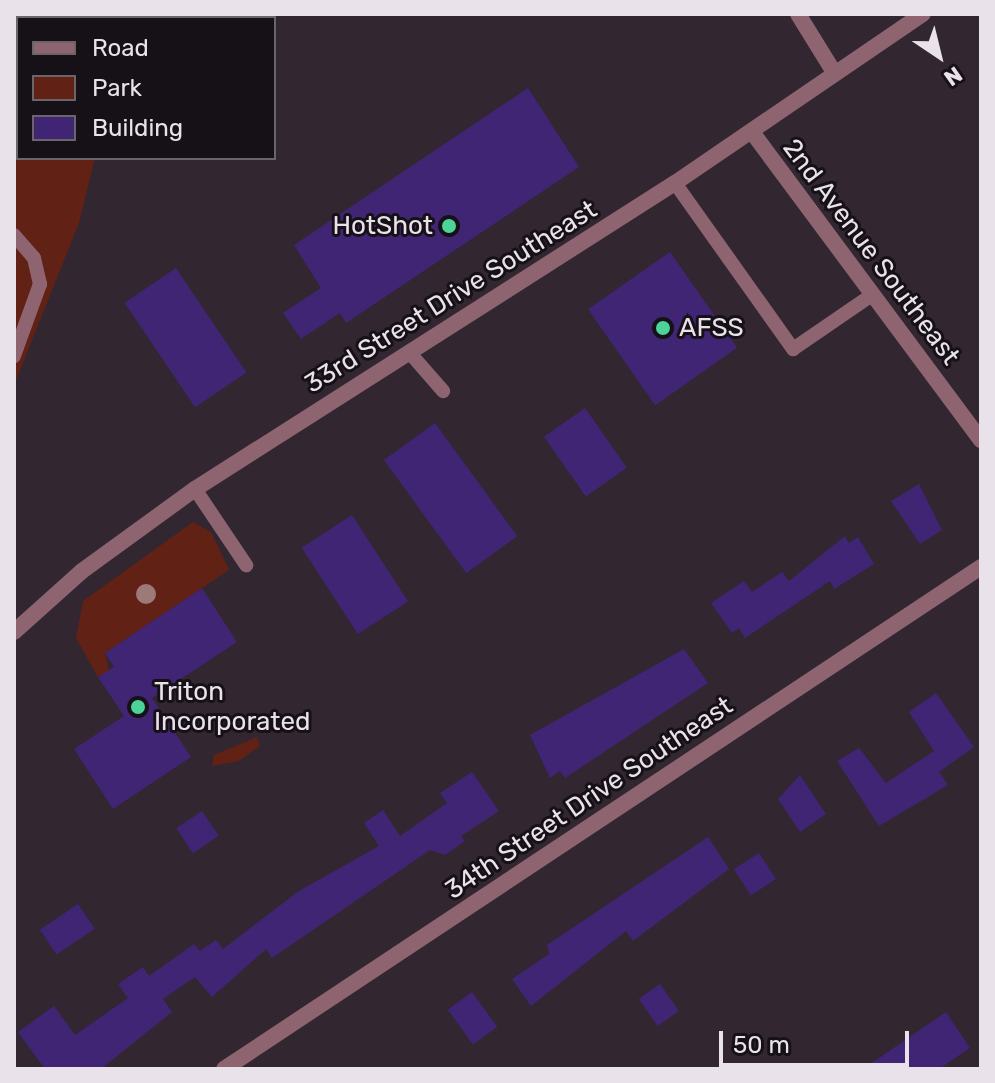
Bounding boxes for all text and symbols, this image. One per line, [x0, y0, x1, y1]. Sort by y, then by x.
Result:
legend [16, 16, 276, 160]
north arrow [899, 16, 979, 96]
text: Road [92, 34, 149, 62]
text: N [939, 60, 967, 92]
text: Park [92, 74, 142, 102]
text: Building [92, 114, 183, 142]
street label: 2nd Avenue Southeast [776, 133, 966, 371]
street label: 33rd Street Drive Southeast [299, 194, 603, 400]
place label: HotShot [333, 210, 433, 242]
marker: HotShot [440, 217, 458, 235]
place label: AFSS [679, 312, 744, 344]
marker: AFSS [654, 319, 672, 337]
place label: Triton Incorporated [154, 676, 311, 738]
street label: 34th Street Drive Southeast [439, 690, 739, 906]
marker: Triton Incorporated [129, 698, 147, 716]
scale bar [723, 1015, 913, 1065]
text: 50 m [733, 1031, 790, 1059]

